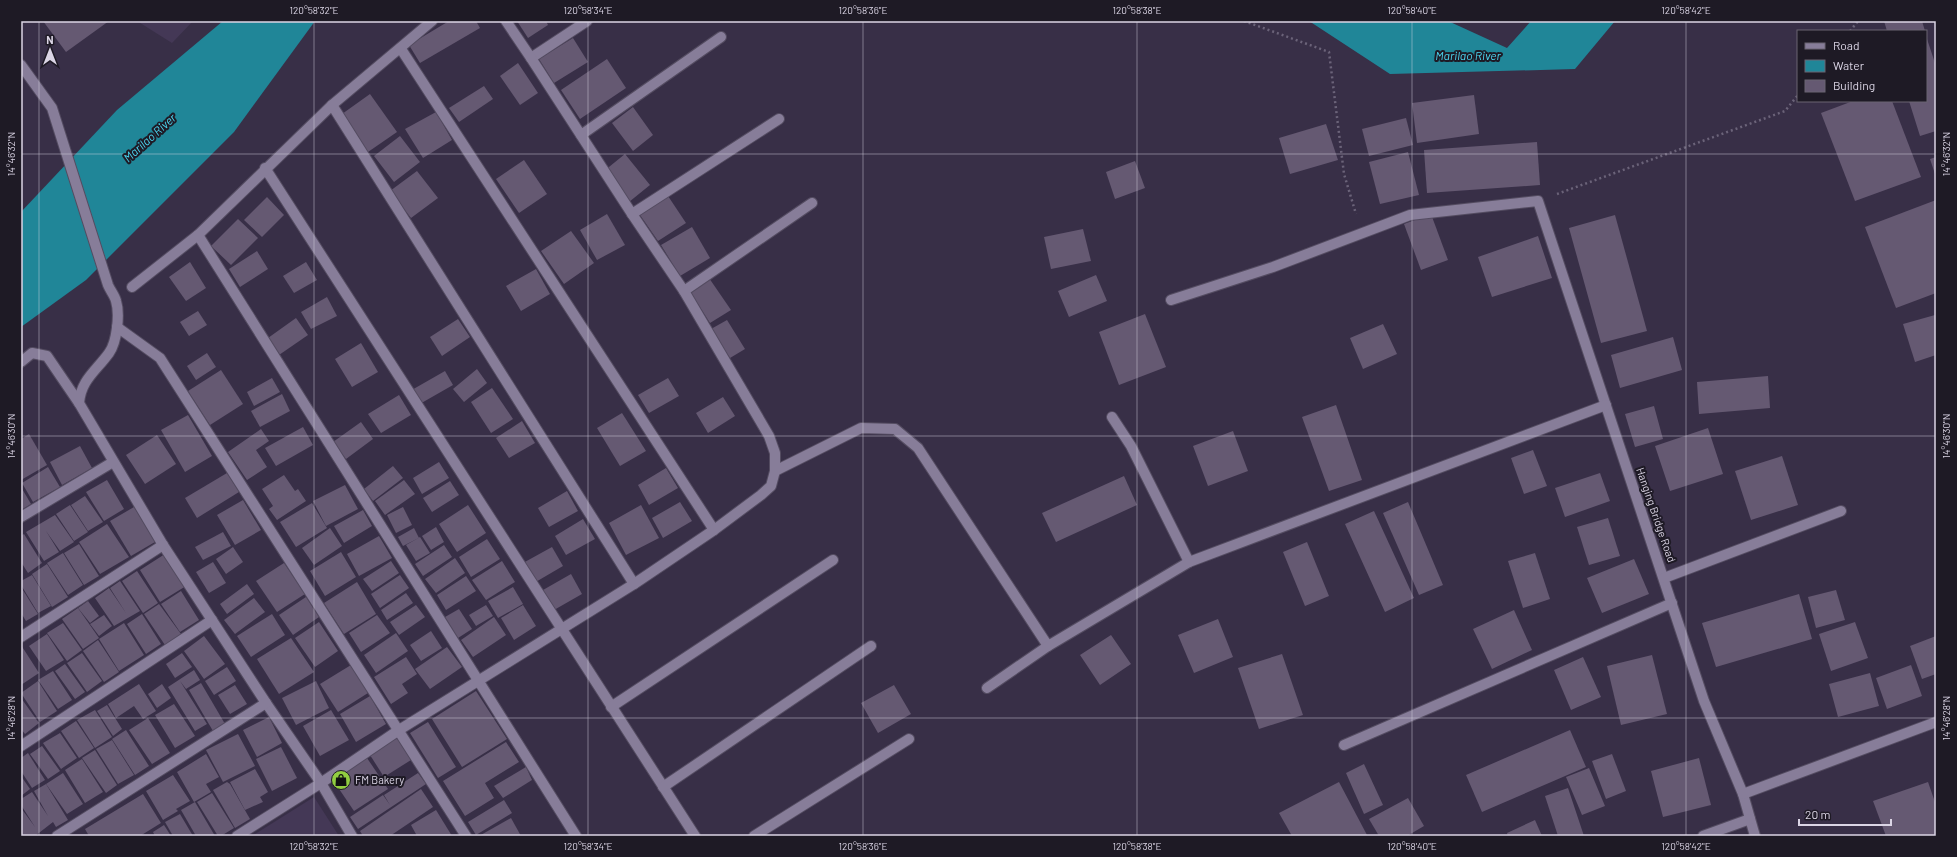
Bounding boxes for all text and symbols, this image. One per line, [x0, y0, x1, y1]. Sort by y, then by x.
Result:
text: 120°58'32"E [289, 4, 339, 16]
text: 120°58'34"E [563, 4, 613, 16]
text: 120°58'36"E [839, 4, 887, 16]
text: 120°58'38"E [1112, 4, 1162, 16]
text: 120°58'40"E [1387, 4, 1437, 16]
text: 120°58'42"E [1661, 4, 1711, 16]
north arrow [30, 30, 70, 70]
legend [1797, 30, 1927, 102]
text: N [46, 33, 54, 46]
text: Road [1833, 38, 1860, 52]
water label: Marilao River [1435, 48, 1501, 62]
text: Water [1833, 58, 1865, 72]
text: Building [1833, 78, 1875, 92]
water label: Marilao River [120, 110, 179, 164]
text: 14°46'32"N [5, 132, 17, 176]
text: 14°46'32"N [1940, 132, 1952, 176]
text: 14°46'30"N [5, 414, 17, 459]
text: 14°46'30"N [1940, 414, 1952, 459]
street label: Hanging Bridge Road [1634, 466, 1679, 564]
text: 14°46'28"N [5, 696, 17, 740]
text: 14°46'28"N [1940, 696, 1952, 740]
shop icon: FM Bakery [330, 769, 352, 791]
place label: FM Bakery [355, 773, 404, 786]
scale bar [1799, 801, 1891, 827]
text: 20 m [1805, 807, 1831, 821]
text: 120°58'32"E [289, 840, 339, 852]
text: 120°58'34"E [563, 840, 613, 852]
text: 120°58'36"E [839, 840, 887, 852]
text: 120°58'38"E [1112, 840, 1162, 852]
text: 120°58'40"E [1387, 840, 1437, 852]
text: 120°58'42"E [1661, 840, 1711, 852]

